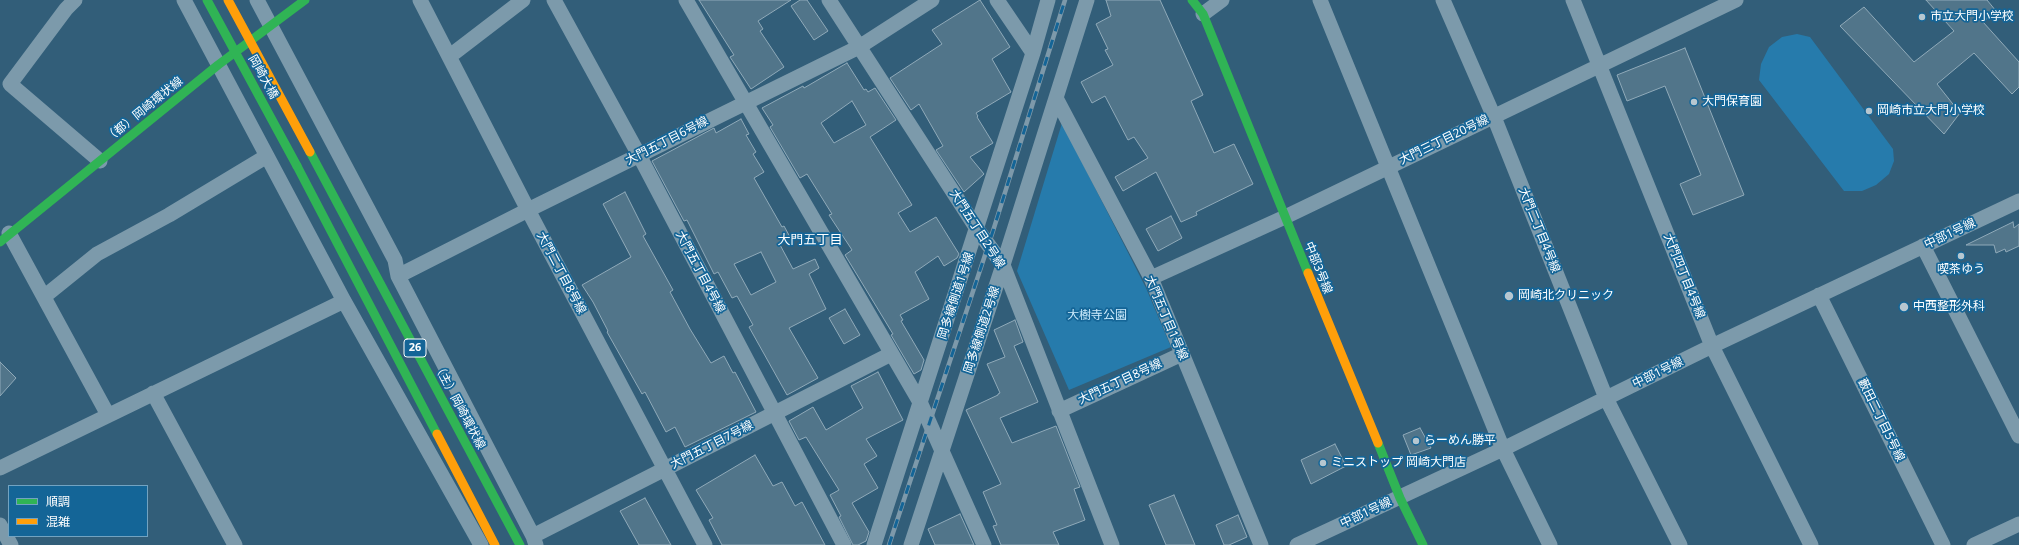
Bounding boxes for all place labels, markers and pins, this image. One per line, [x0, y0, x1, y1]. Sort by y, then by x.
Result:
place label: 市立大門小学校 [1930, 10, 2014, 24]
marker: 市立大門小学校 [1917, 12, 1927, 22]
place label: 大門保育園 [1702, 95, 1762, 109]
marker: 大門保育園 [1689, 97, 1699, 107]
place label: 岡崎市立大門小学校 [1877, 104, 1985, 118]
marker: 岡崎市立大門小学校 [1864, 106, 1874, 116]
marker: 喫茶ゆう [1956, 251, 1966, 261]
place label: 喫茶ゆう [1937, 263, 1985, 277]
place label: 岡崎北クリニック [1518, 289, 1614, 303]
marker: 岡崎北クリニック [1503, 290, 1515, 302]
place label: 中西整形外科 [1913, 300, 1985, 314]
marker: 中西整形外科 [1898, 301, 1910, 313]
place label: らーめん勝平 [1424, 434, 1496, 448]
marker: らーめん勝平 [1411, 436, 1421, 446]
place label: ミニストップ 岡崎大門店 [1331, 456, 1466, 470]
marker: ミニストップ 岡崎大門店 [1318, 458, 1328, 468]

